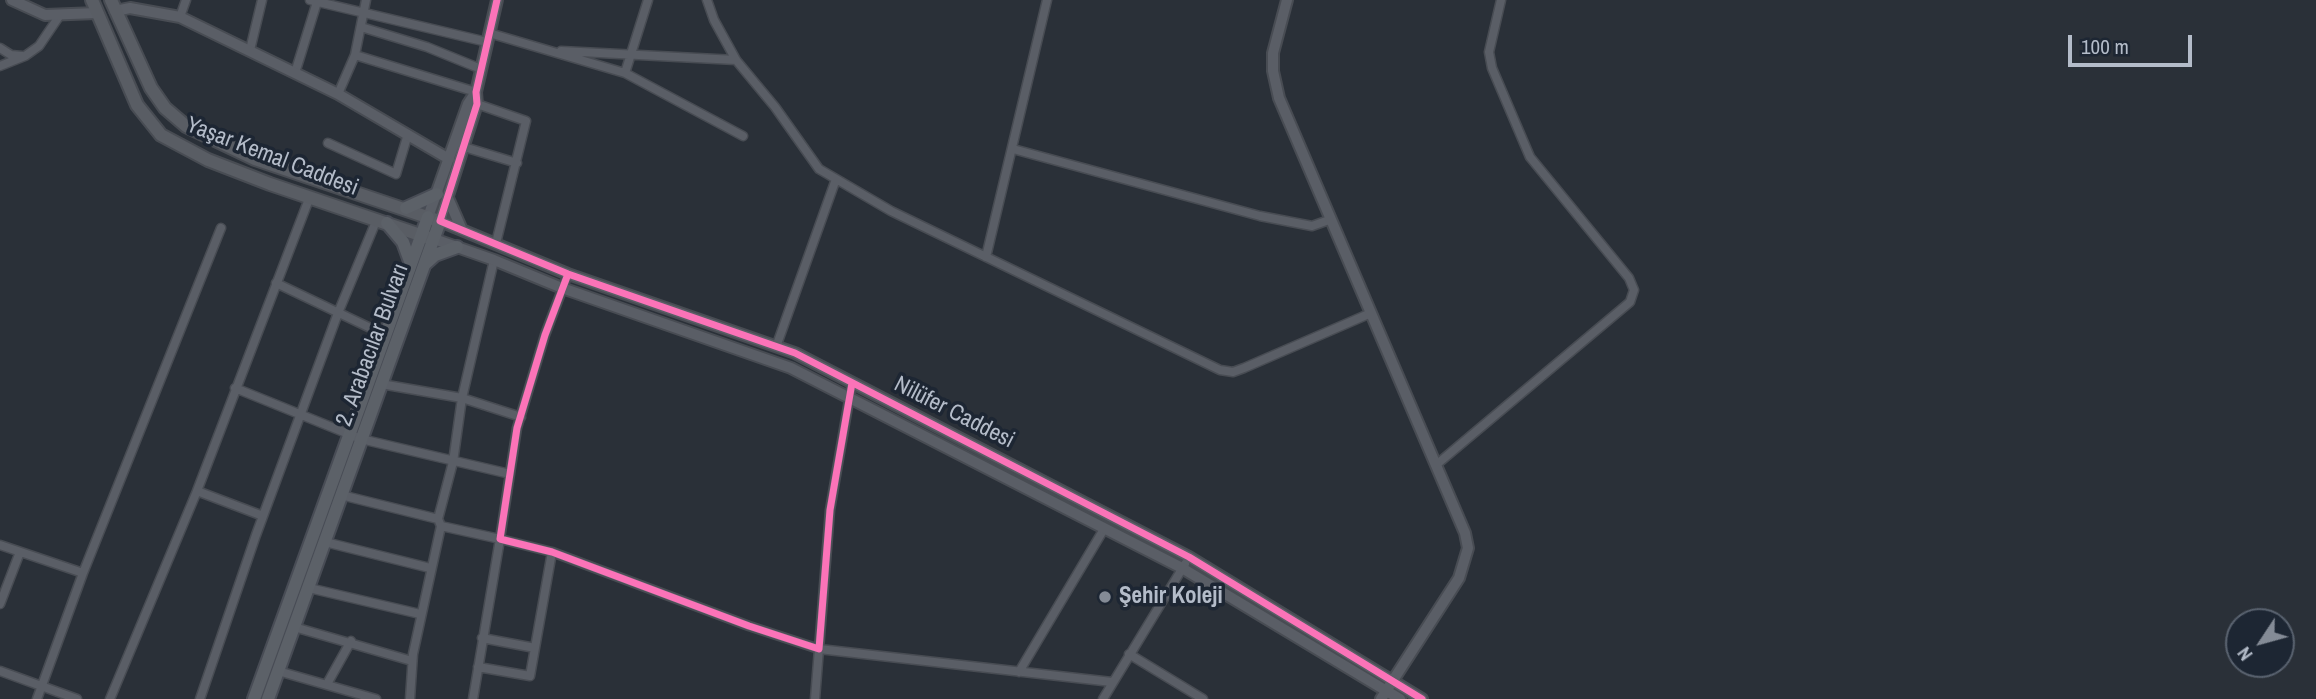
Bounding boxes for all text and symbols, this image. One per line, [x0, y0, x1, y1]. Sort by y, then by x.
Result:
scale bar [2071, 21, 2195, 65]
text: 100 m [2081, 32, 2129, 61]
street label: Yaşar Kemal Caddesi [182, 111, 362, 203]
street label: 2. Arabacılar Bulvarı [331, 260, 415, 430]
street label: Nilüfer Caddesi [889, 371, 1019, 455]
place label: Şehir Koleji [1119, 583, 1223, 611]
marker: Şehir Koleji [1097, 589, 1113, 605]
north arrow [2225, 608, 2295, 678]
text: N [2231, 642, 2258, 666]

